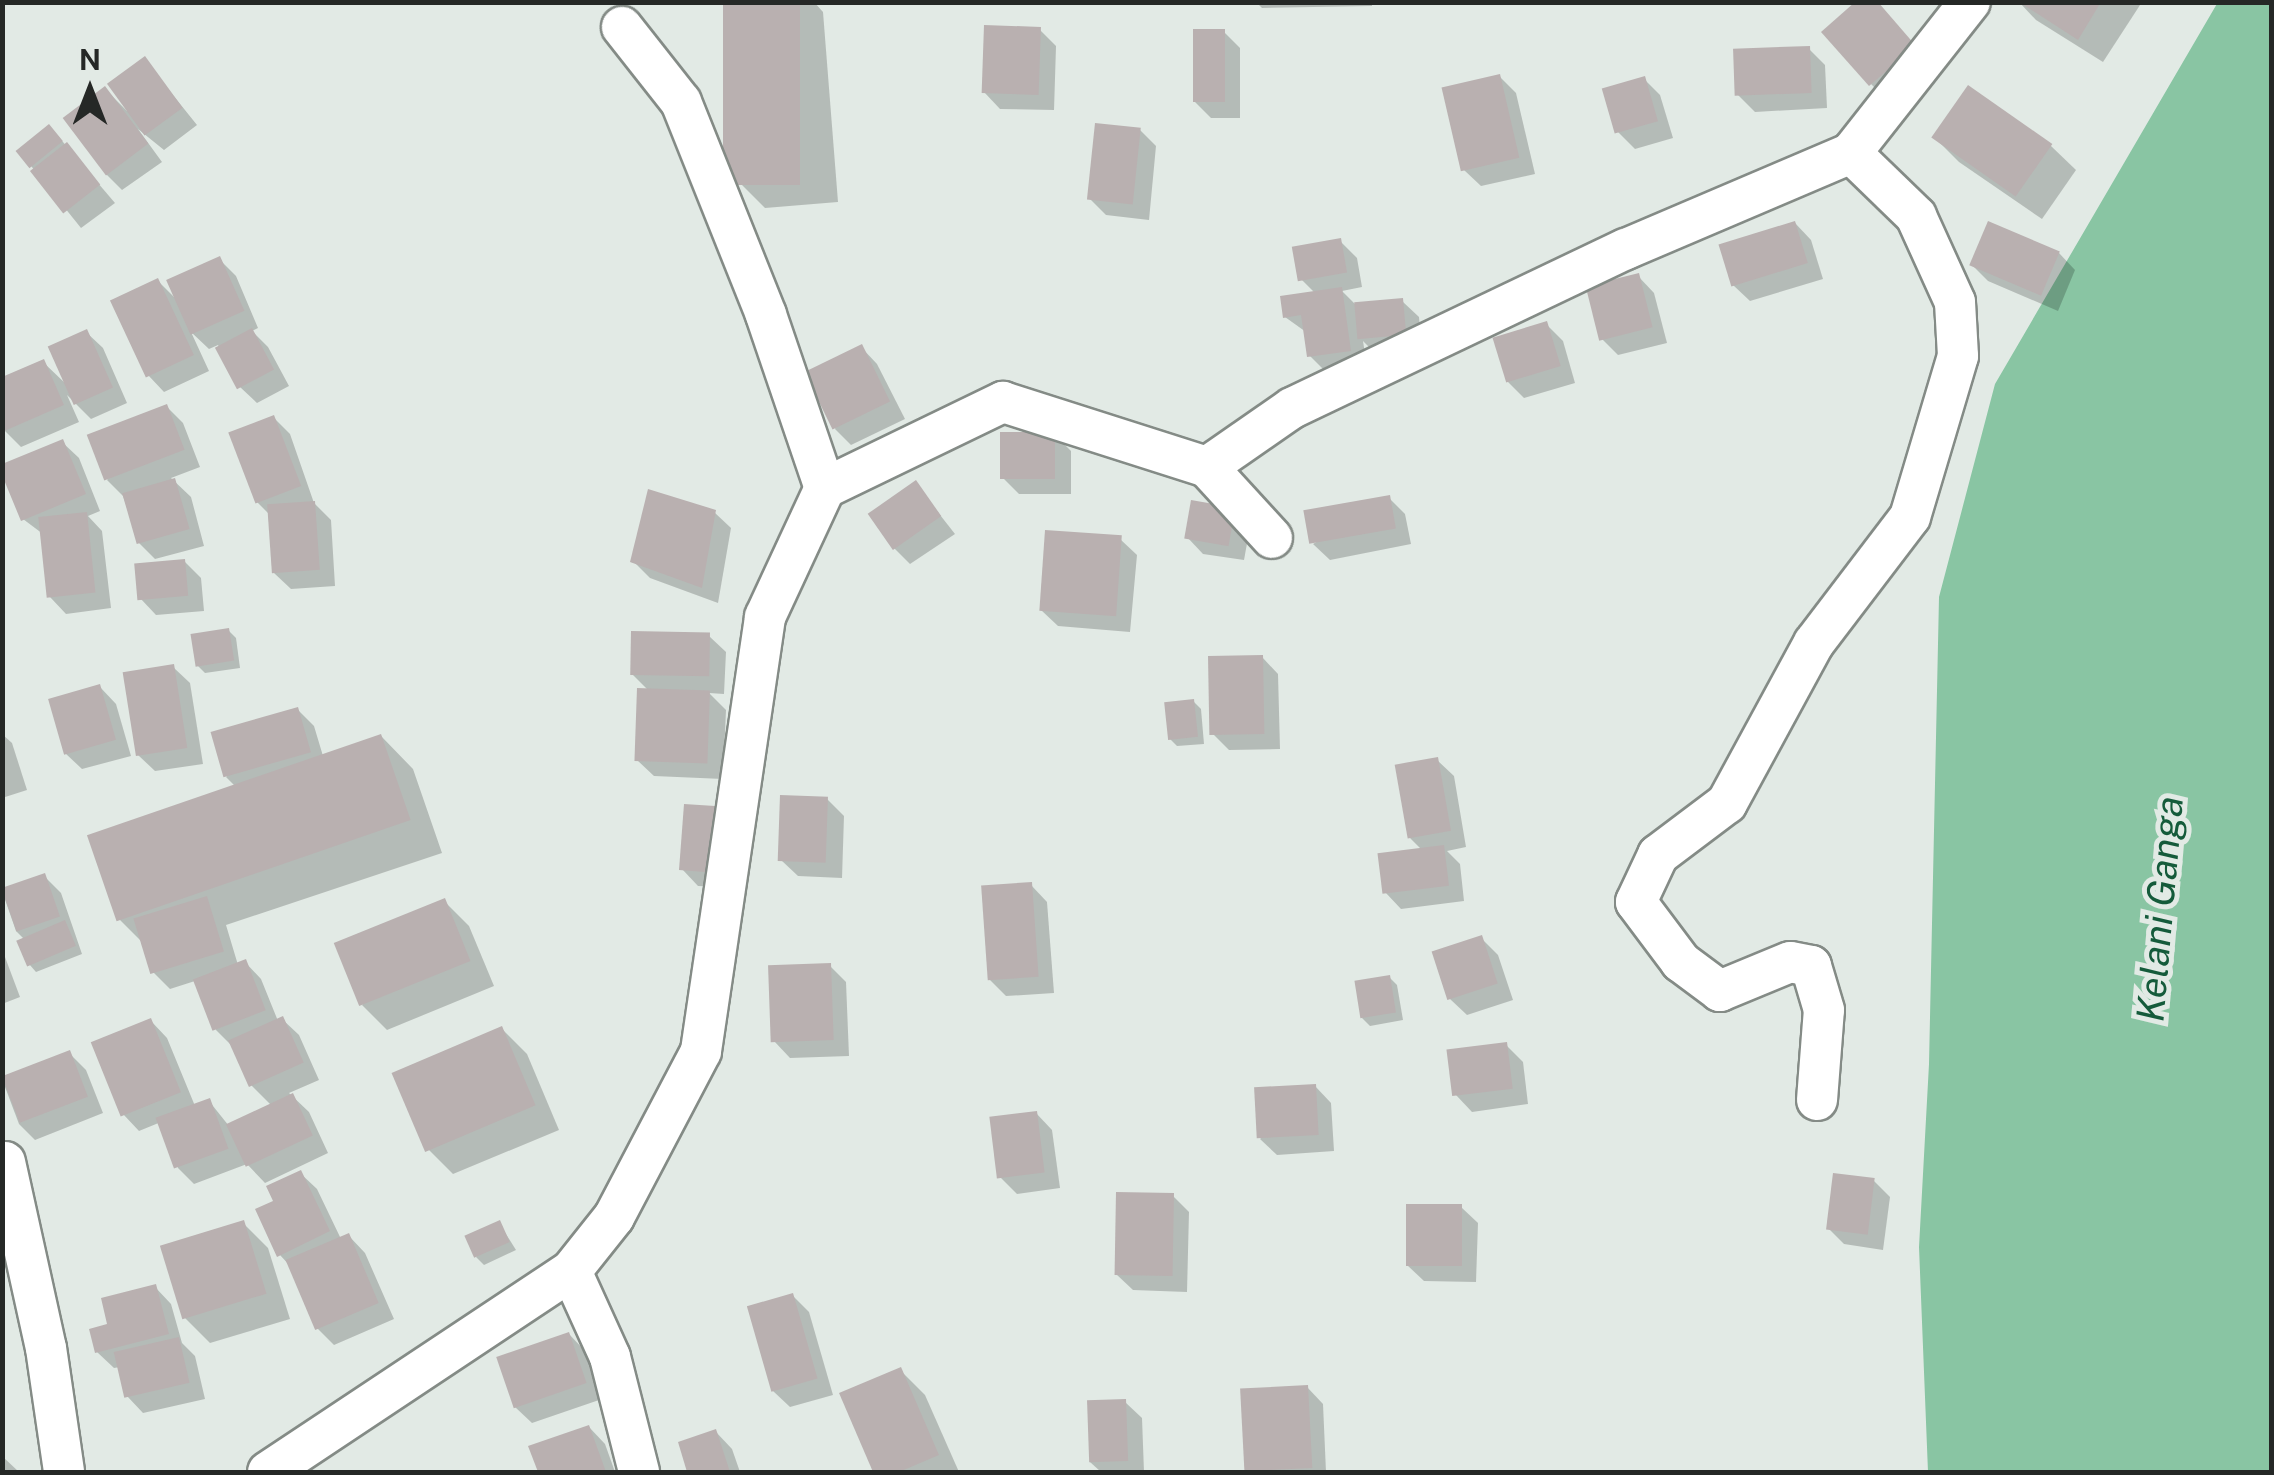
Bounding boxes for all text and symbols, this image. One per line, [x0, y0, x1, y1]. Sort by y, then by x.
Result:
north arrow [40, 40, 140, 140]
text: N [79, 43, 101, 76]
water label: Kelani Ganga [2127, 794, 2193, 1024]

